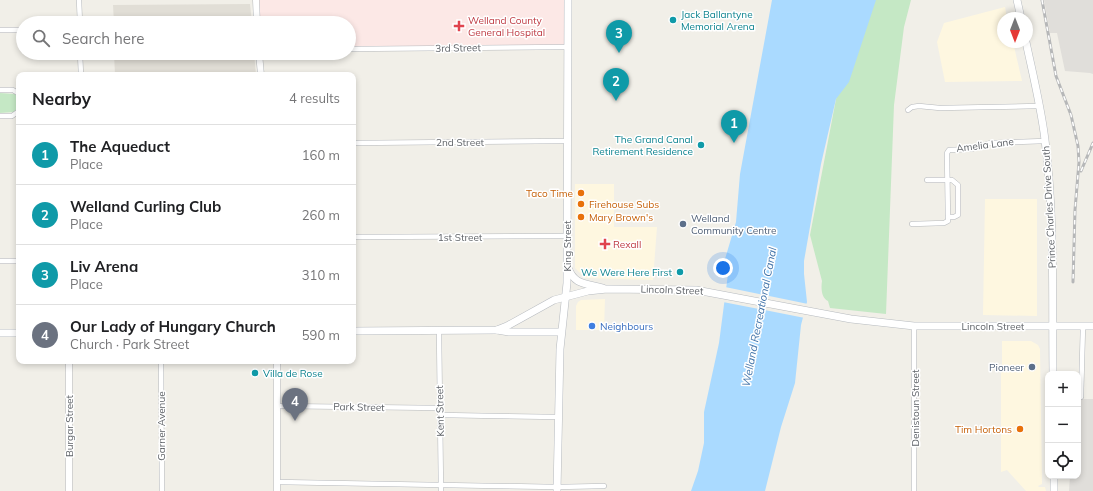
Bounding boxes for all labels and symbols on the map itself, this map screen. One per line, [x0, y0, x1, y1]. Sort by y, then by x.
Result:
place label: Jack Ballantyne Memorial Arena [681, 8, 755, 33]
north arrow [997, 12, 1033, 48]
place label: Welland County General Hospital [468, 14, 545, 39]
marker: Jack Ballantyne Memorial Arena [668, 15, 678, 25]
marker: Welland County General Hospital [453, 20, 465, 32]
pin: 3 [606, 20, 632, 53]
street label: 3rd Street [435, 41, 482, 55]
pin: 2 [603, 68, 629, 101]
pin: 1 [721, 110, 747, 143]
place label: The Grand Canal Retirement Residence [593, 133, 693, 158]
street label: Amelia Lane [956, 135, 1014, 155]
street label: 2nd Street [436, 136, 485, 149]
marker: The Grand Canal Retirement Residence [696, 140, 706, 150]
street label: Prince Charles Drive South [1039, 145, 1059, 269]
place label: Taco Time [526, 187, 573, 200]
marker: Taco Time [576, 188, 586, 198]
place label: Firehouse Subs [589, 198, 659, 211]
marker: Firehouse Subs [576, 199, 586, 209]
place label: Mary Brown's [589, 211, 653, 224]
marker: Mary Brown's [576, 212, 586, 222]
place label: Welland Community Centre [691, 212, 777, 237]
marker: Welland Community Centre [678, 219, 688, 229]
street label: King Street [561, 220, 574, 271]
street label: 1st Street [438, 231, 483, 244]
place label: Rexall [613, 238, 641, 251]
marker: Rexall [600, 239, 610, 249]
water label: Welland Recreational Canal [739, 246, 779, 388]
your location [713, 258, 733, 278]
place label: We Were Here First [581, 266, 672, 279]
marker: We Were Here First [675, 267, 685, 277]
street label: Lincoln Street [640, 282, 704, 298]
place label: Neighbours [600, 320, 653, 333]
street label: Lincoln Street [962, 320, 1025, 333]
marker: Neighbours [587, 321, 597, 331]
place label: Pioneer [989, 361, 1024, 374]
marker: Pioneer [1027, 362, 1037, 372]
place label: Villa de Rose [263, 367, 323, 380]
marker: Villa de Rose [250, 368, 260, 378]
street label: Denistoun Street [909, 369, 922, 447]
street label: Kent Street [433, 385, 447, 437]
pin: 4 [282, 388, 308, 421]
street label: Garner Avenue [155, 391, 168, 461]
street label: Burgar Street [63, 394, 76, 457]
street label: Park Street [333, 400, 385, 414]
place label: Tim Hortons [955, 423, 1012, 436]
marker: Tim Hortons [1015, 424, 1025, 434]

